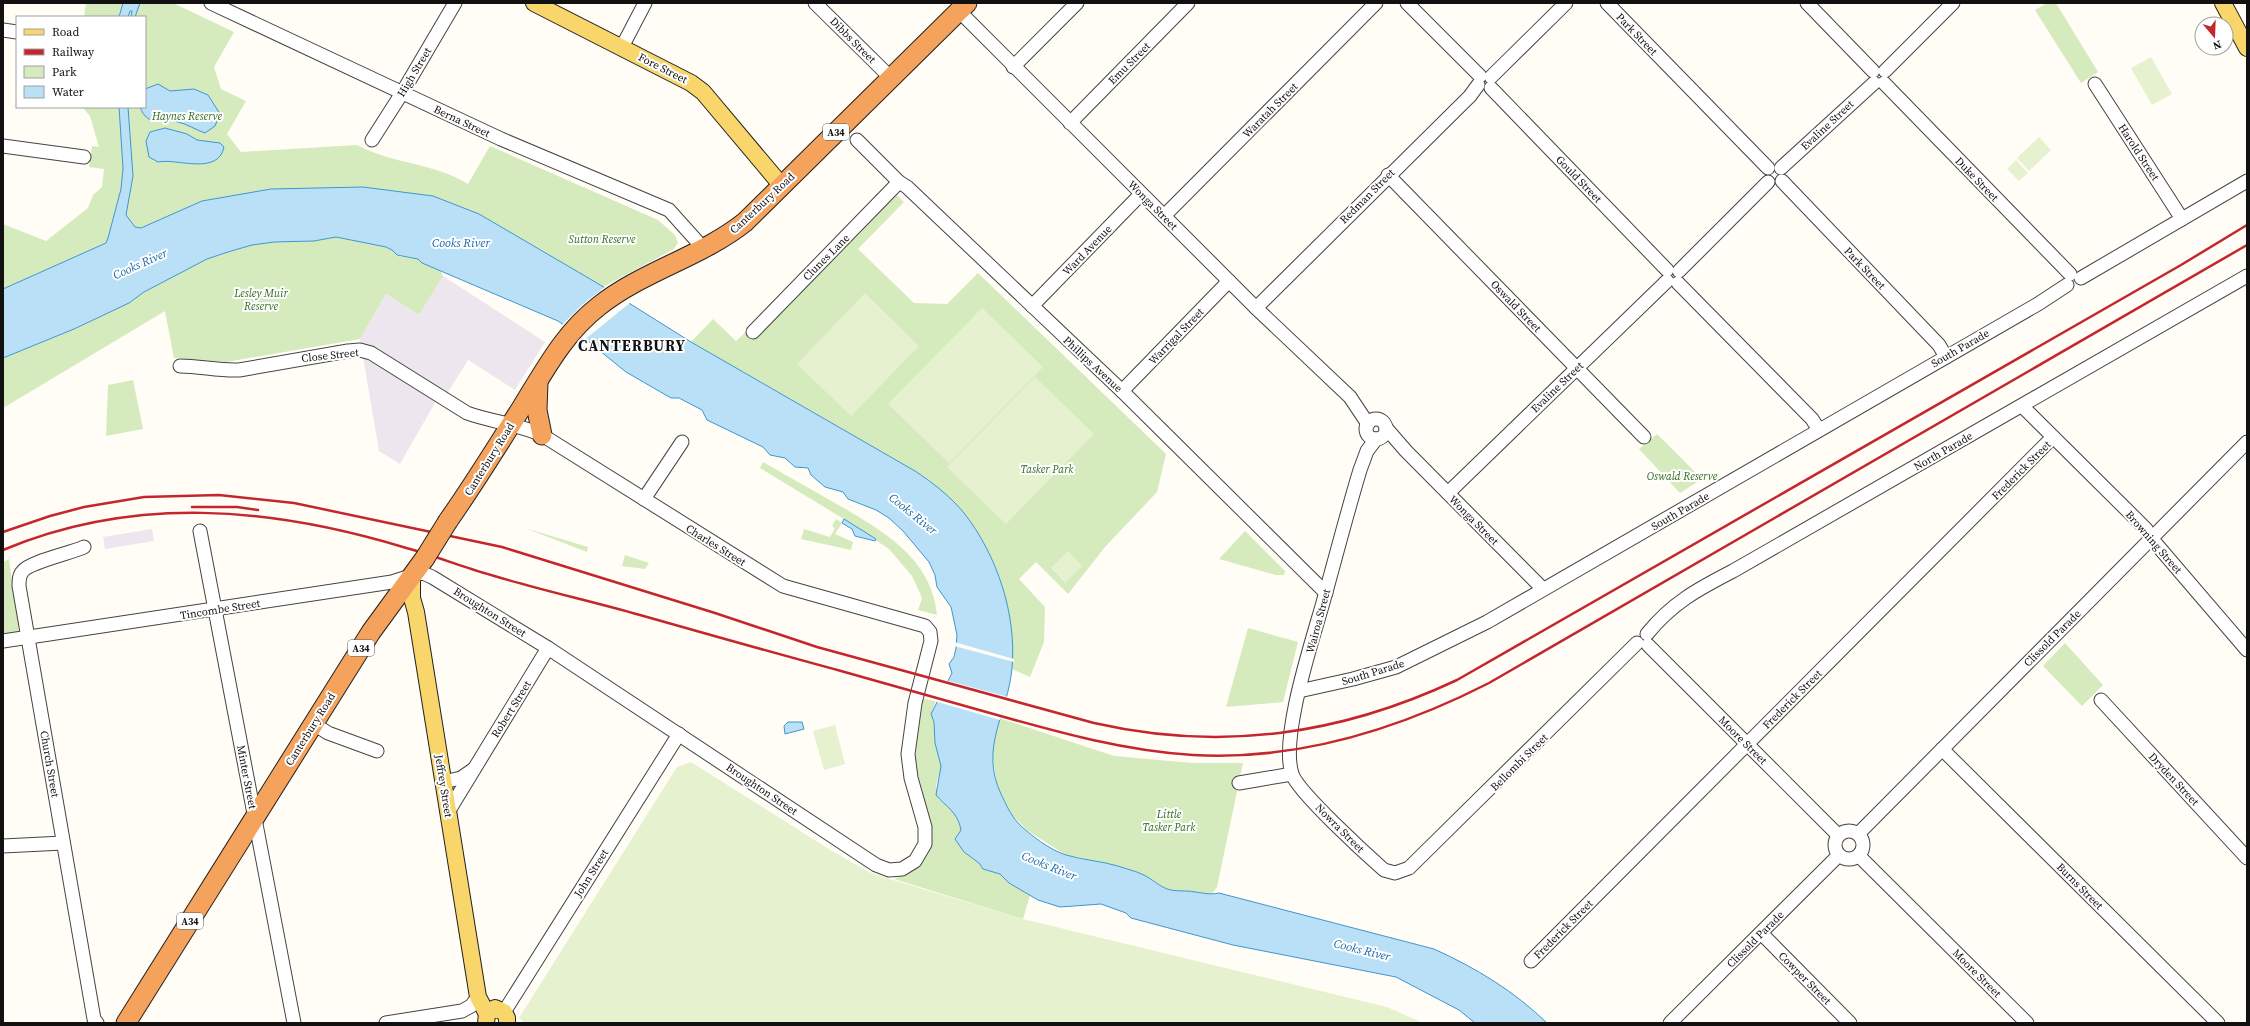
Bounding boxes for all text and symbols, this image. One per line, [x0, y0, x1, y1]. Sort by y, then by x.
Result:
street label: Park Street [1613, 10, 1661, 59]
street label: Dibbs Street [826, 14, 879, 67]
legend [16, 16, 146, 108]
north arrow [2194, 16, 2234, 56]
text: Road [52, 24, 79, 40]
text: N [2211, 37, 2223, 53]
street label: Emu Street [1105, 39, 1154, 88]
text: Railway [52, 44, 95, 60]
street label: High Street [394, 44, 435, 100]
street label: Fore Street [636, 50, 690, 87]
text: Park [52, 64, 77, 80]
street label: Waratah Street [1239, 79, 1302, 141]
text: Water [52, 84, 84, 100]
street label: Evaline Street [1798, 97, 1857, 154]
street label: Berna Street [431, 102, 493, 141]
park label: Haynes Reserve [151, 109, 223, 124]
street label: Harold Street [2115, 121, 2163, 184]
road number: A34 [823, 124, 849, 140]
street label: Gould Street [1552, 152, 1605, 207]
street label: Duke Street [1952, 154, 2002, 205]
street label: Redman Street [1337, 165, 1398, 227]
street label: Canterbury Road [727, 169, 798, 237]
street label: Wonga Street [1125, 177, 1181, 234]
street label: Ward Avenue [1059, 222, 1116, 279]
street label: Clunes Lane [800, 230, 853, 284]
park label: Sutton Reserve [569, 232, 636, 247]
water label: Cooks River [432, 235, 491, 251]
water label: Cooks River [110, 244, 171, 283]
street label: Park Street [1841, 244, 1889, 293]
street label: Oswald Street [1487, 277, 1545, 336]
park label: Lesley Muir Reserve [233, 286, 288, 314]
street label: Warrigal Street [1146, 304, 1208, 368]
street label: South Parade [1928, 326, 1992, 371]
street label: Phillips Avenue [1060, 333, 1126, 396]
district label: CANTERBURY [578, 335, 686, 356]
street label: Close Street [301, 345, 360, 366]
street label: Evaline Street [1528, 358, 1587, 416]
street label: Canterbury Road [461, 419, 518, 499]
street label: North Parade [1911, 428, 1976, 474]
street label: Frederick Street [1988, 437, 2055, 503]
park label: Tasker Park [1021, 462, 1074, 477]
park label: Oswald Reserve [1647, 469, 1718, 484]
street label: South Parade [1648, 489, 1712, 534]
water label: Cooks River [885, 490, 941, 539]
street label: Wonga Street [1446, 492, 1502, 549]
street label: Browning Street [2122, 508, 2186, 577]
street label: Charles Street [683, 521, 749, 570]
street label: Broughton Street [451, 584, 529, 641]
street label: Wairoa Street [1303, 587, 1334, 655]
street label: Tincombe Street [179, 596, 262, 623]
street label: Clissold Parade [2021, 606, 2084, 670]
road number: A34 [348, 640, 374, 656]
street label: South Parade [1340, 656, 1407, 689]
street label: Frederick Street [1759, 666, 1826, 732]
street label: Robert Street [488, 678, 535, 741]
street label: Canterbury Road [282, 689, 339, 769]
street label: Moore Street [1715, 713, 1770, 768]
street label: Church Street [36, 730, 63, 799]
street label: Bellombi Street [1487, 730, 1552, 794]
street label: Minter Street [233, 744, 260, 811]
street label: Dryden Street [2145, 750, 2202, 809]
street label: Jeffrey Street [431, 753, 456, 819]
street label: Broughton Street [723, 760, 801, 819]
street label: Nowra Street [1312, 801, 1368, 856]
park label: Little Tasker Park [1143, 807, 1196, 835]
street label: John Street [570, 846, 612, 901]
water label: Cooks River [1019, 848, 1080, 885]
street label: Burns Street [2053, 860, 2107, 913]
street label: Frederick Street [1530, 896, 1597, 962]
street label: Clissold Parade [1724, 907, 1787, 971]
road number: A34 [177, 913, 203, 929]
water label: Cooks River [1332, 935, 1393, 965]
street label: Moore Street [1949, 946, 2004, 1001]
street label: Cowper Street [1775, 949, 1835, 1008]

